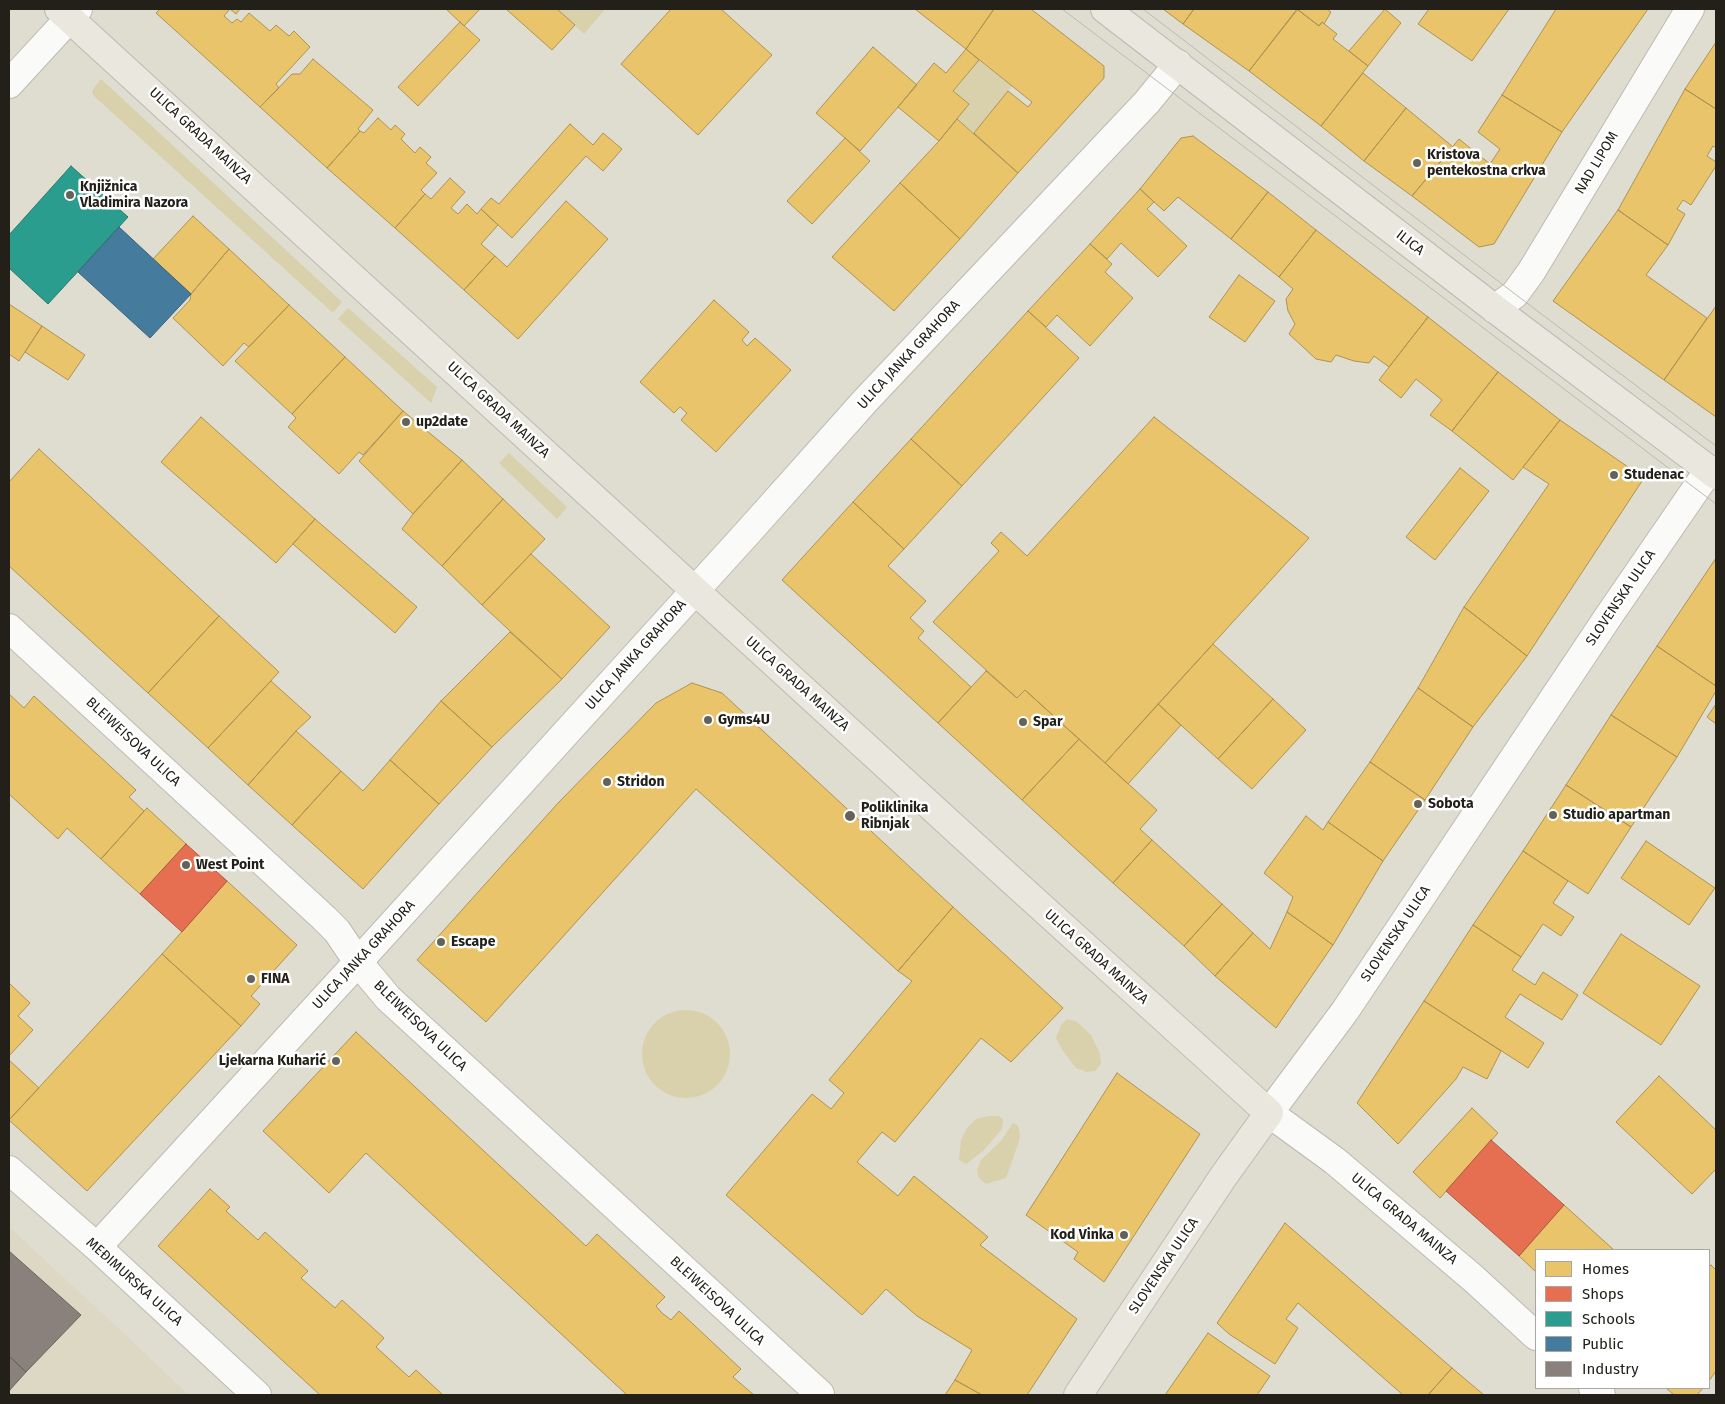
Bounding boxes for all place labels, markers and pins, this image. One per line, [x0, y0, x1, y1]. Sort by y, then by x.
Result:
place label: Kristova pentekostna crkva [1427, 147, 1546, 180]
marker: Kristova pentekostna crkva [1411, 157, 1423, 169]
place label: Knjižnica Vladimira Nazora [80, 179, 188, 212]
marker: Knjižnica Vladimira Nazora [64, 189, 76, 201]
place label: up2date [416, 414, 468, 430]
marker: up2date [400, 416, 412, 428]
place label: Studenac [1624, 467, 1684, 483]
marker: Studenac [1608, 469, 1620, 481]
place label: Gyms4U [718, 712, 770, 728]
marker: Gyms4U [702, 714, 714, 726]
place label: Spar [1033, 714, 1063, 730]
marker: Spar [1017, 716, 1029, 728]
place label: Stridon [617, 774, 665, 790]
marker: Stridon [601, 776, 613, 788]
place label: Sobota [1428, 796, 1474, 812]
marker: Sobota [1412, 798, 1424, 810]
place label: Poliklinika Ribnjak [861, 800, 928, 832]
place label: Studio apartman [1563, 807, 1670, 823]
marker: Poliklinika Ribnjak [843, 809, 857, 823]
marker: Studio apartman [1547, 809, 1559, 821]
place label: West Point [196, 857, 265, 873]
marker: West Point [180, 859, 192, 871]
place label: Escape [451, 934, 495, 950]
marker: Escape [435, 936, 447, 948]
place label: FINA [261, 971, 289, 987]
marker: FINA [245, 973, 257, 985]
place label: Ljekarna Kuharić [219, 1053, 326, 1069]
marker: Ljekarna Kuharić [330, 1055, 342, 1067]
place label: Kod Vinka [1050, 1227, 1114, 1243]
marker: Kod Vinka [1118, 1229, 1130, 1241]

